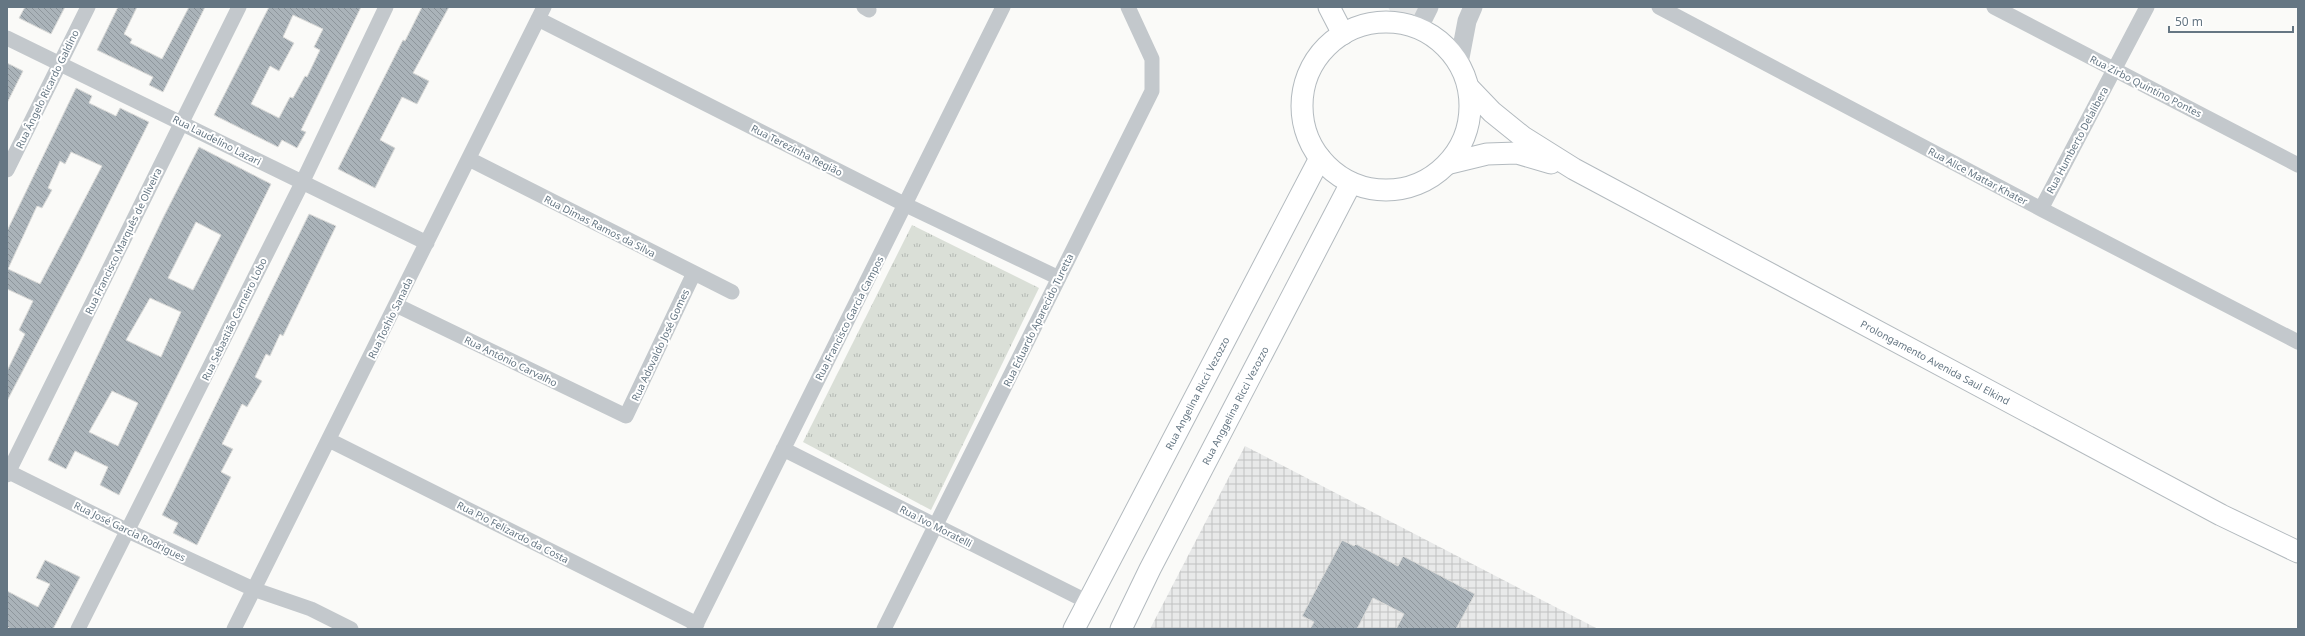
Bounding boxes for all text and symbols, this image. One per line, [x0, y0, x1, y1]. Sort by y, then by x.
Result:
scale bar [2169, 8, 2293, 34]
text: 50 m [2175, 13, 2203, 30]
street label: Rua Ângelo Ricardo Galdino [12, 27, 82, 151]
street label: Rua Zirbo Quintino Pontes [2088, 52, 2205, 120]
street label: Rua Humberto Delalibera [2043, 84, 2111, 196]
street label: Rua Laudelino Lazari [170, 112, 264, 168]
street label: Rua Terezinha Região [749, 121, 845, 179]
street label: Rua Alice Mattar Khater [1926, 144, 2030, 208]
street label: Rua Francisco Marquês de Oliveira [81, 165, 165, 317]
street label: Rua Dimas Ramos da Silva [542, 192, 658, 260]
street label: Rua Eduardo Aparecido Turetta [1000, 251, 1076, 389]
street label: Rua Francisco Garcia Campos [811, 253, 887, 383]
street label: Rua Sebastião Carneiro Lobo [198, 255, 270, 383]
street label: Rua Toshio Sanada [364, 275, 416, 361]
street label: Rua Adovaldo José Gomes [628, 287, 692, 403]
street label: Prolongamento Avenida Saul Elkind [1858, 317, 2012, 408]
street label: Rua Antônio Carvalho [462, 332, 560, 390]
street label: Rua Angelina Ricci Vezozzo [1162, 334, 1232, 452]
street label: Rua Anggelina Ricci Vezozzo [1198, 344, 1272, 467]
street label: Rua José Garcia Rodrigues [72, 498, 188, 564]
street label: Rua Pio Felizardo da Costa [455, 498, 571, 566]
street label: Rua Ivo Moratelli [897, 502, 975, 550]

